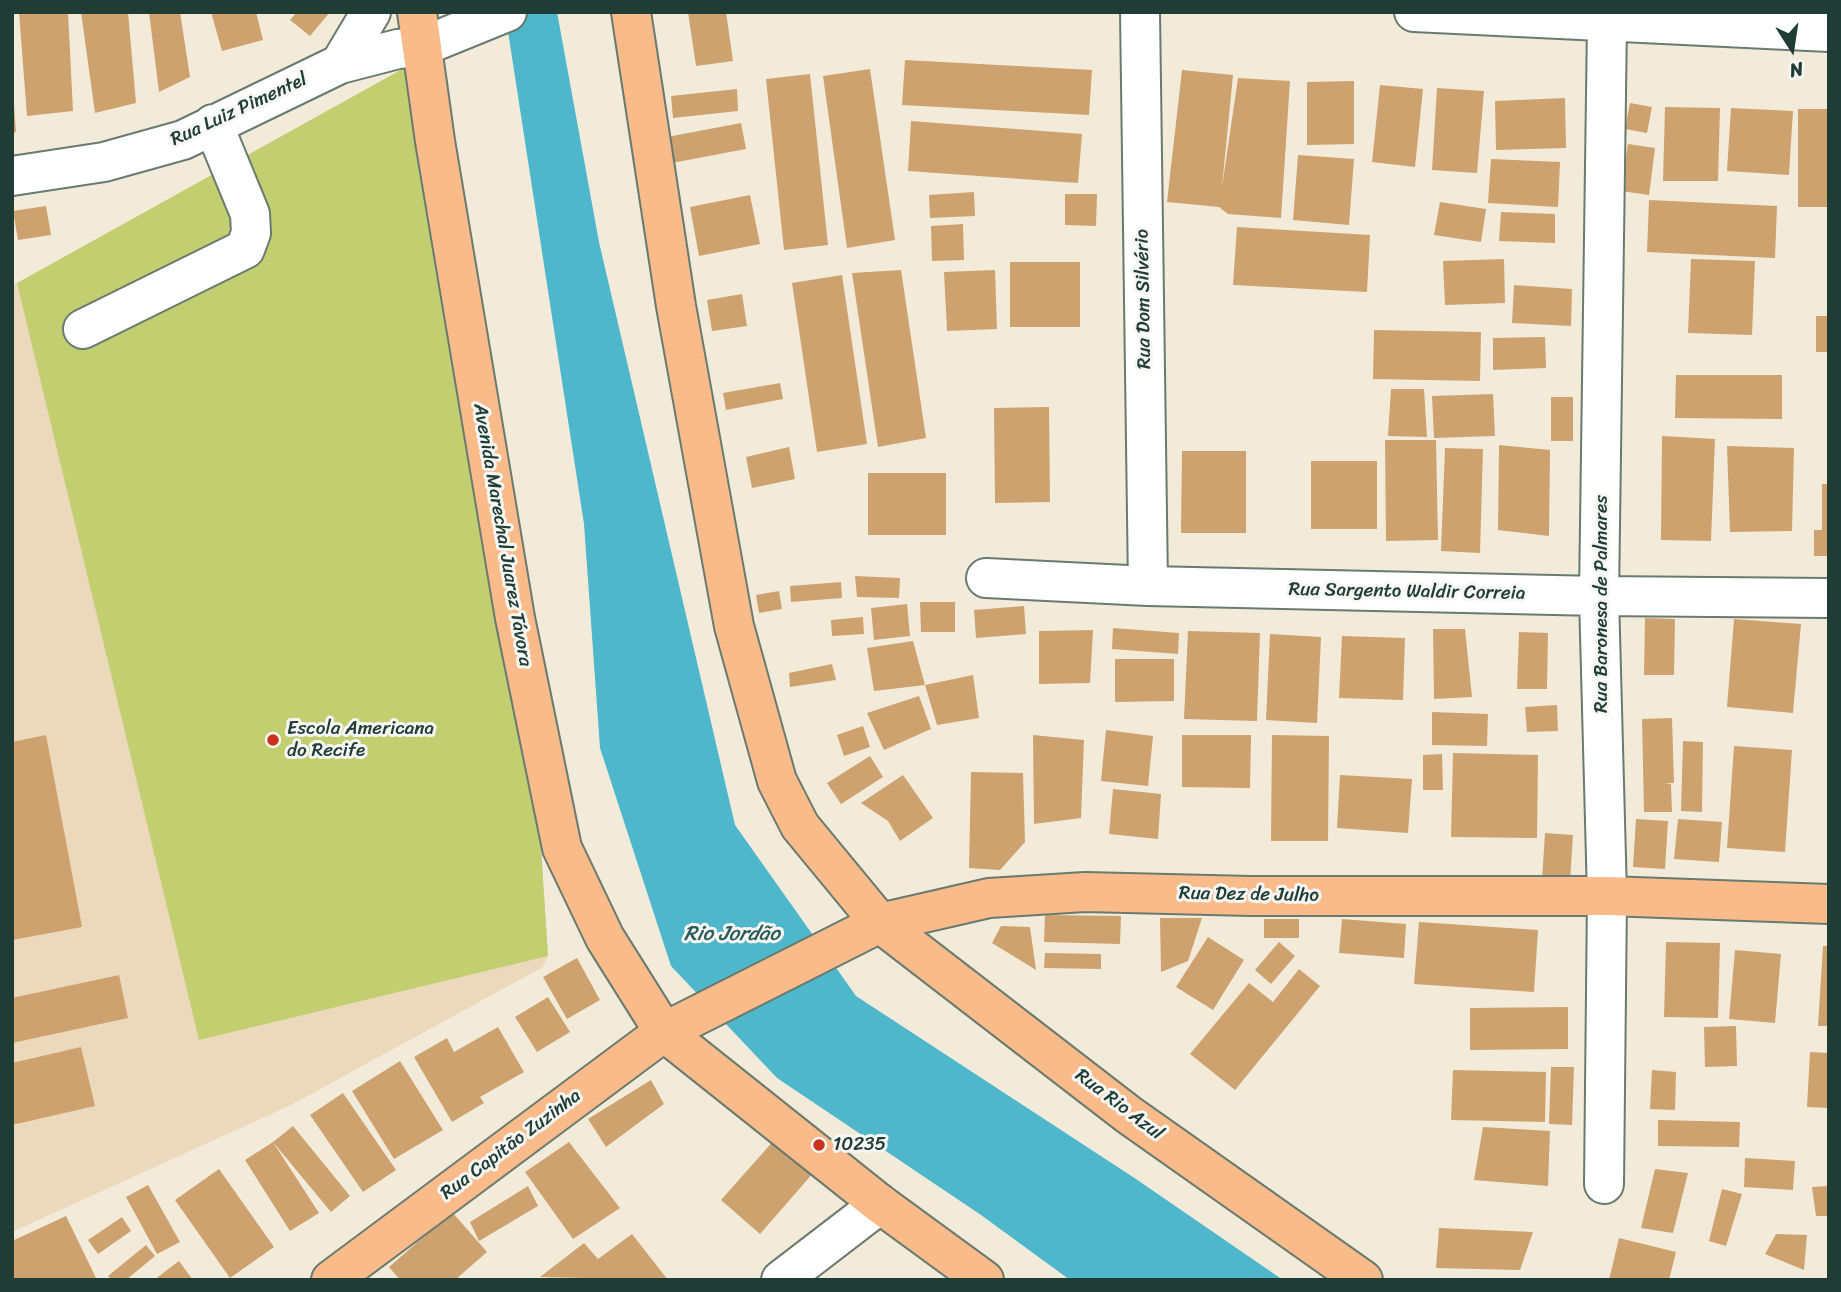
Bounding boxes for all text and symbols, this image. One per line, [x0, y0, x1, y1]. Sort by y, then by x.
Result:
north arrow [1757, 14, 1827, 84]
text: N [1787, 53, 1806, 88]
street label: Rua Luiz Pimentel [167, 68, 311, 152]
street label: Rua Dom Silvério [1131, 229, 1157, 369]
street label: Avenida Marechal Juarez Távora [468, 402, 536, 668]
street label: Rua Baronesa de Palmares [1591, 495, 1613, 713]
street label: Rua Sargento Waldir Correia [1288, 579, 1526, 605]
place label: Escola Americana do Recife [287, 718, 434, 762]
marker: Escola Americana do Recife [265, 732, 281, 748]
street label: Rua Dez de Julho [1179, 882, 1319, 908]
water label: Rio Jordão [684, 922, 780, 948]
street label: Rua Rio Azul [1070, 1064, 1168, 1146]
street label: Rua Capitão Zuzinha [436, 1085, 586, 1205]
place label: 10235 [833, 1134, 886, 1156]
marker: 10235 [811, 1137, 827, 1153]

